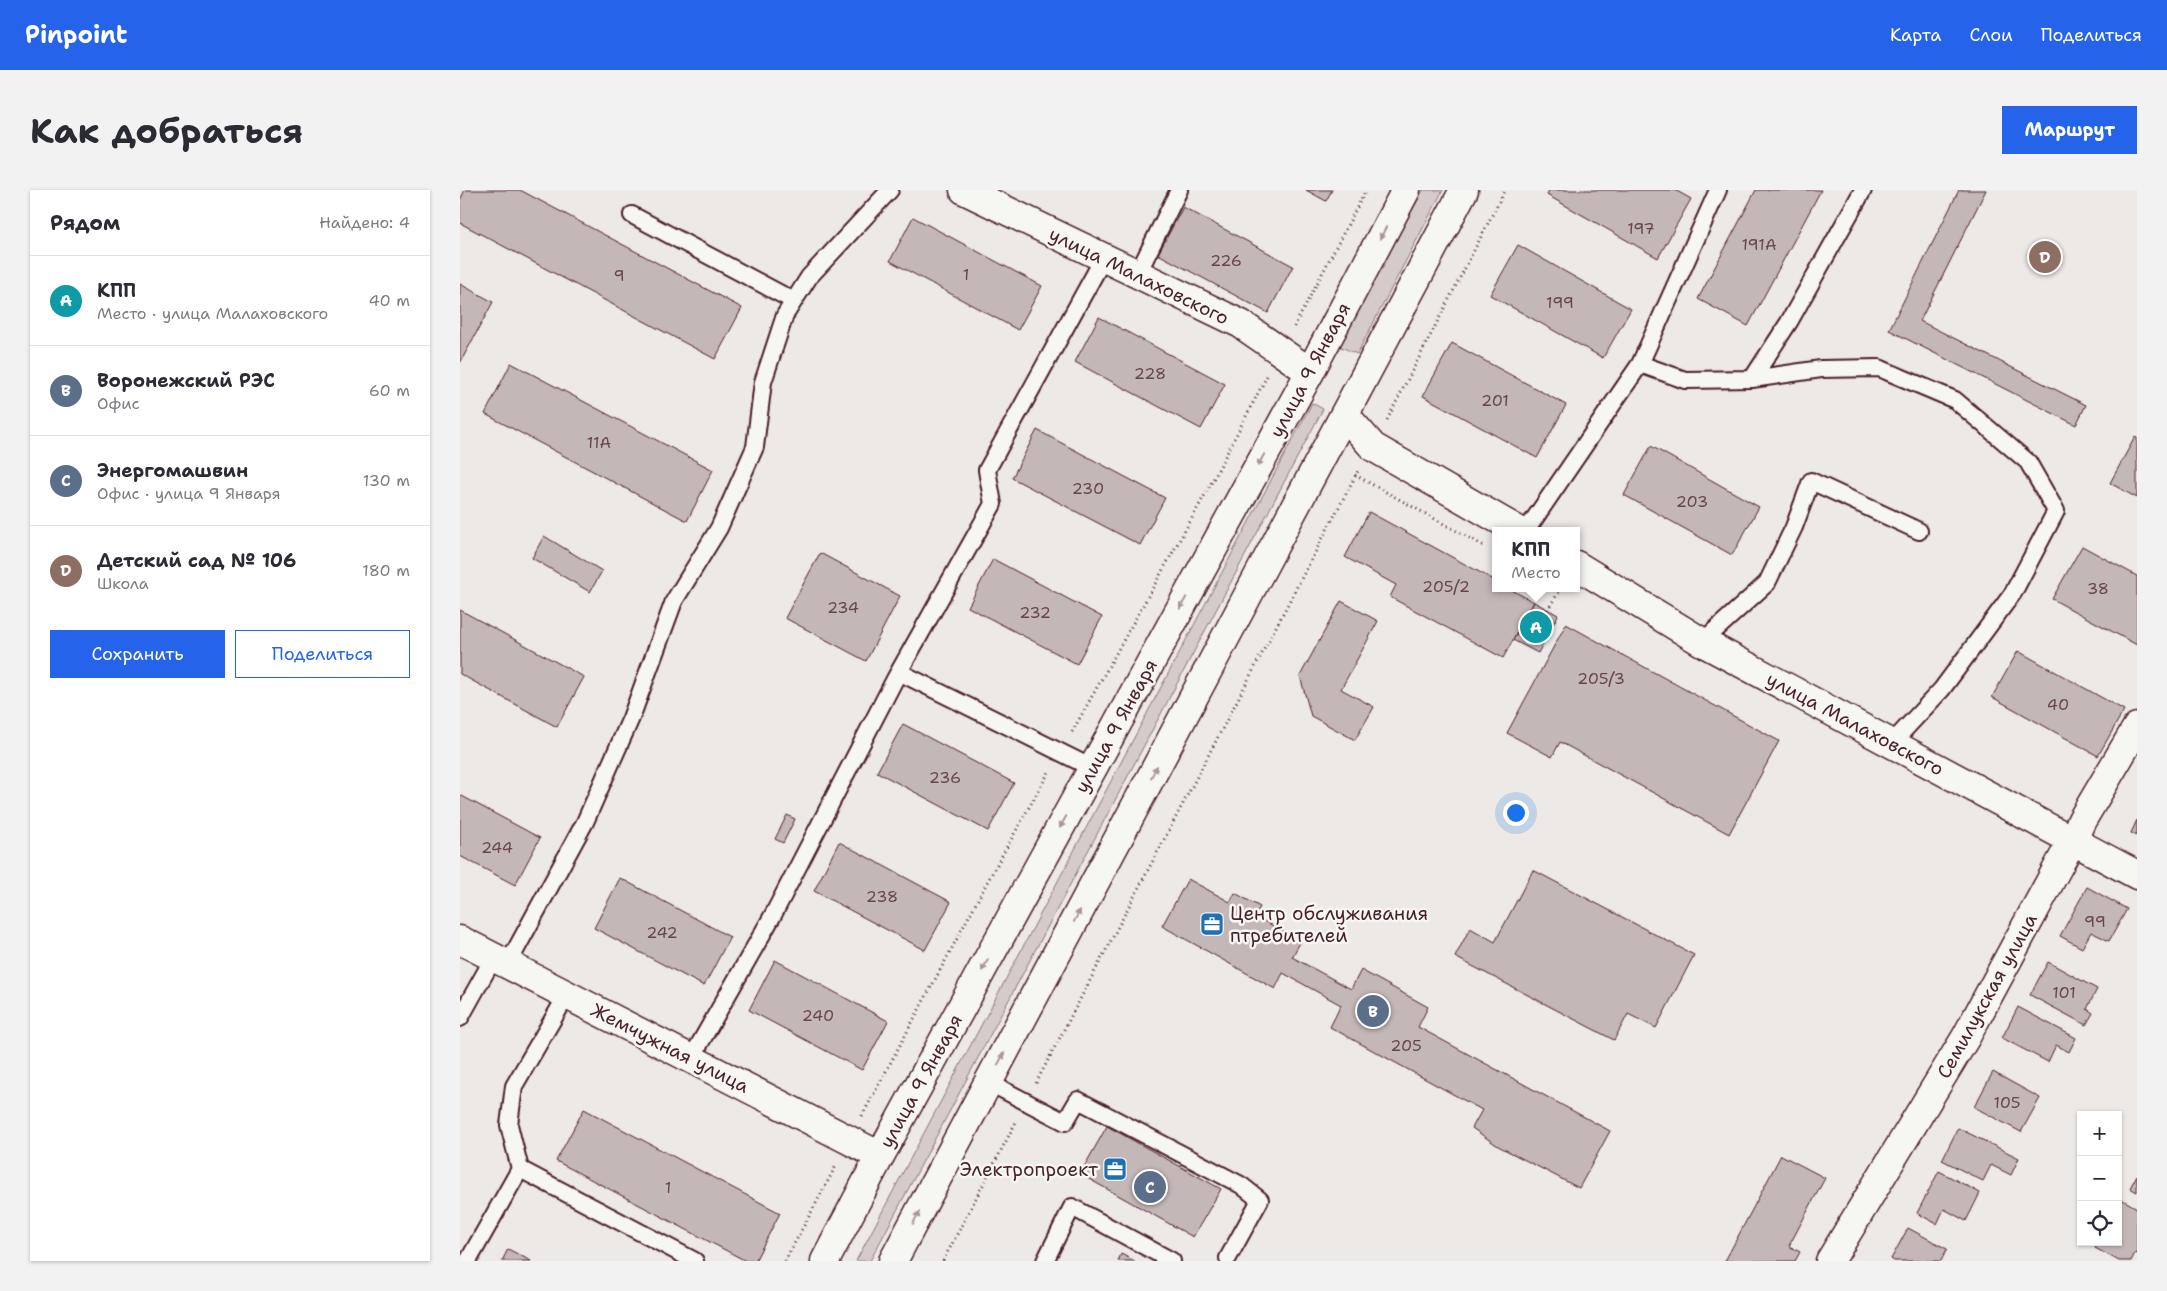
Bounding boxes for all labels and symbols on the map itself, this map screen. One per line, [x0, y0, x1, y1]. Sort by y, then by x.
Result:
house number: 197 [1627, 218, 1655, 239]
street label: улица Малаховского [1045, 221, 1233, 331]
one-way arrow [1379, 226, 1387, 240]
house number: 191А [1741, 234, 1777, 255]
pin: D [2029, 238, 2061, 276]
house number: 226 [1210, 250, 1242, 271]
house number: 1 [963, 264, 969, 285]
house number: 9 [613, 265, 625, 286]
house number: 199 [1546, 292, 1574, 313]
street label: улица 9 Января [1264, 298, 1356, 442]
house number: 228 [1134, 363, 1166, 384]
house number: 201 [1481, 390, 1509, 411]
house number: 11А [587, 432, 611, 453]
one-way arrow [1257, 453, 1265, 468]
house number: 230 [1072, 478, 1104, 499]
house number: 203 [1676, 491, 1708, 512]
house number: 205/2 [1422, 576, 1470, 597]
house number: 38 [2087, 578, 2109, 599]
one-way arrow [1179, 596, 1187, 610]
house number: 234 [827, 597, 859, 618]
house number: 232 [1019, 602, 1051, 623]
pin: A [1520, 608, 1552, 646]
street label: улица 9 Января [1069, 655, 1163, 797]
street label: улица Малаховского [1762, 667, 1948, 781]
house number: 205/3 [1577, 668, 1625, 689]
house number: 40 [2047, 694, 2069, 715]
one-way arrow [1150, 765, 1158, 780]
house number: 236 [929, 767, 961, 788]
your location [1503, 800, 1529, 826]
one-way arrow [1058, 816, 1067, 829]
house number: 244 [481, 837, 513, 858]
house number: 238 [866, 886, 898, 907]
place label: Центр обслуживания птребителей [1230, 901, 1428, 948]
one-way arrow [1073, 908, 1081, 923]
street label: Семилукская улица [1931, 909, 2043, 1083]
office icon: Центр обслуживания птребителей [1199, 911, 1225, 937]
house number: 99 [2084, 911, 2106, 932]
house number: 242 [646, 922, 678, 943]
one-way arrow [980, 958, 989, 971]
house number: 101 [2052, 982, 2076, 1003]
pin: B [1357, 992, 1389, 1030]
street label: Жемчужная улица [587, 997, 753, 1099]
house number: 240 [802, 1005, 834, 1026]
street label: улица 9 Января [874, 1010, 968, 1152]
house number: 205 [1390, 1035, 1422, 1056]
one-way arrow [997, 1052, 1005, 1066]
house number: 105 [1993, 1092, 2021, 1113]
office icon: Электропроект [1102, 1156, 1128, 1182]
place label: Электропроект [960, 1157, 1098, 1182]
pin: C [1134, 1168, 1166, 1206]
house number: 1 [665, 1177, 671, 1198]
one-way arrow [912, 1211, 920, 1225]

